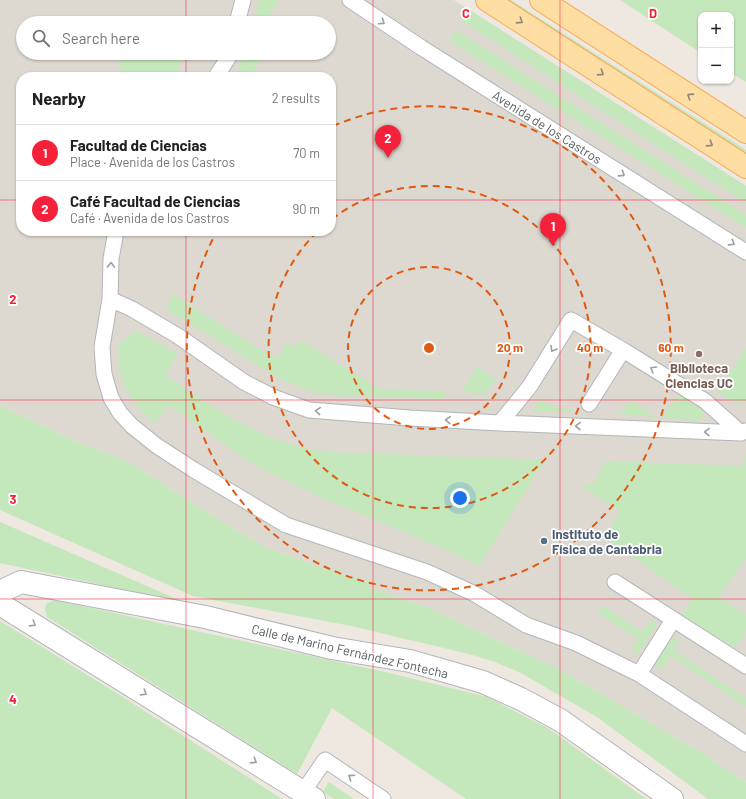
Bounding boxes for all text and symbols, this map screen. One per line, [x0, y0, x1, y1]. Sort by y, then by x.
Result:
text: C [462, 5, 470, 21]
text: D [649, 5, 657, 21]
map controls [698, 12, 734, 84]
button: + [698, 12, 734, 48]
search box [16, 16, 336, 60]
one-way arrow [516, 16, 523, 24]
one-way arrow [378, 17, 385, 25]
icon: search [30, 27, 52, 49]
text: Search here [62, 29, 140, 47]
button: − [698, 48, 734, 84]
one-way arrow [597, 68, 604, 75]
street label: Avenida de los Castros [489, 87, 605, 167]
text: Nearby [32, 88, 86, 108]
text: 2 results [272, 90, 320, 106]
one-way arrow [687, 93, 694, 100]
pin: 2 [375, 125, 401, 158]
text: Facultad de Ciencias [70, 136, 207, 154]
one-way arrow [706, 139, 713, 147]
text: 1 [43, 145, 47, 161]
text: 70 m [293, 145, 320, 161]
text: Place · Avenida de los Castros [70, 154, 235, 170]
one-way arrow [618, 169, 625, 177]
text: Café Facultad de Ciencias [70, 192, 240, 210]
text: 2 [41, 201, 49, 217]
text: 90 m [293, 201, 320, 217]
text: Café · Avenida de los Castros [70, 210, 229, 226]
pin: 1 [540, 213, 566, 246]
one-way arrow [728, 238, 735, 246]
one-way arrow [106, 262, 115, 268]
text: 2 [9, 291, 17, 307]
text: 20 m [497, 340, 523, 354]
text: 40 m [577, 340, 603, 354]
text: 60 m [658, 340, 684, 354]
centre of rings [422, 341, 436, 355]
one-way arrow [550, 345, 558, 352]
marker: Biblioteca Ciencias UC [694, 349, 704, 359]
place label: Biblioteca Ciencias UC [665, 360, 733, 391]
one-way arrow [650, 366, 657, 374]
one-way arrow [315, 406, 321, 415]
one-way arrow [445, 416, 451, 425]
one-way arrow [575, 422, 581, 431]
one-way arrow [704, 427, 710, 436]
your location [450, 488, 470, 508]
text: 3 [9, 491, 17, 507]
place label: Instituto de Física de Cantabria [552, 526, 662, 557]
marker: Instituto de Física de Cantabria [539, 536, 549, 546]
one-way arrow [29, 620, 36, 627]
street label: Calle de Marino Fernández Fontecha [250, 621, 450, 681]
one-way arrow [140, 688, 147, 696]
text: 4 [9, 691, 17, 707]
one-way arrow [250, 757, 257, 764]
one-way arrow [348, 775, 355, 782]

